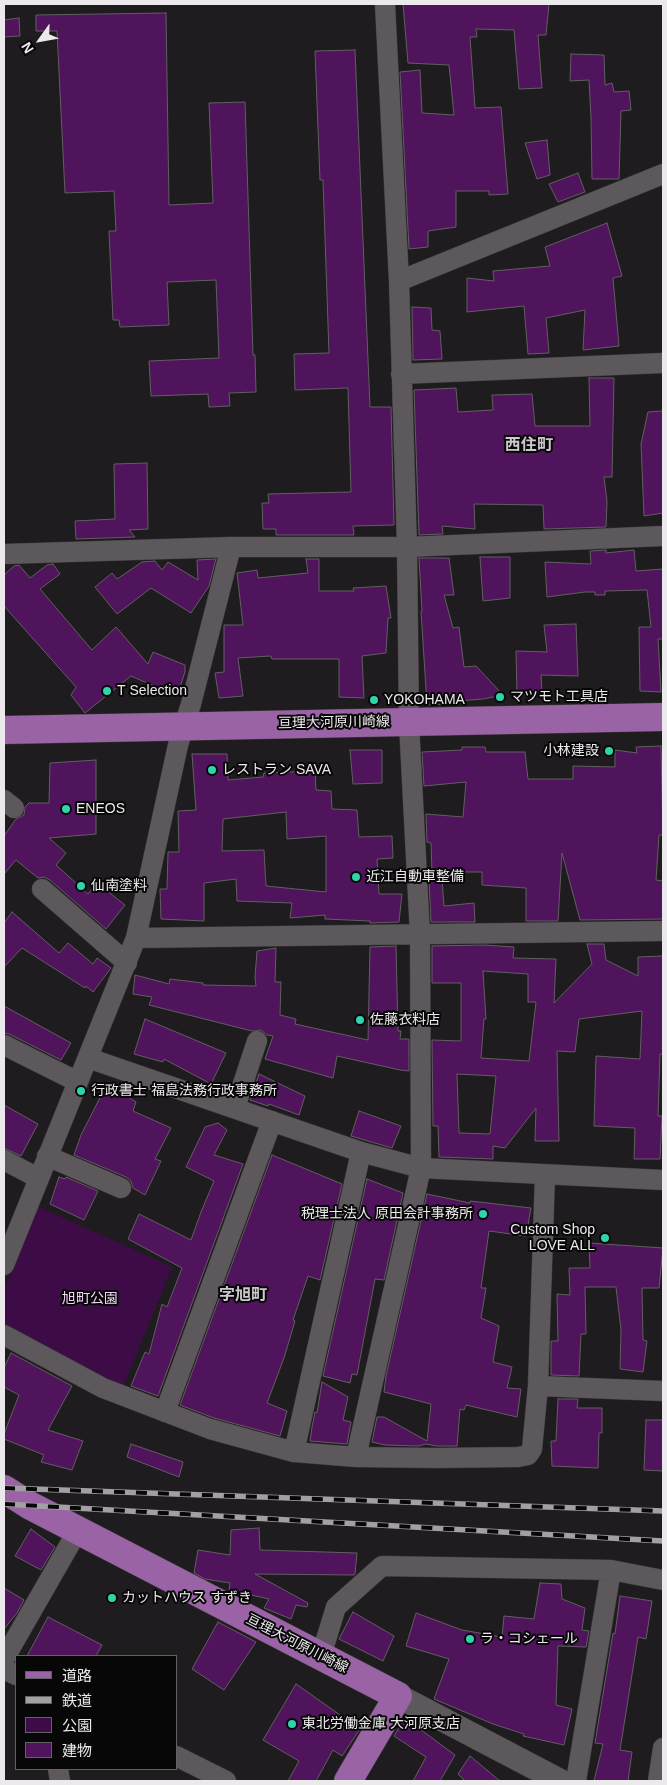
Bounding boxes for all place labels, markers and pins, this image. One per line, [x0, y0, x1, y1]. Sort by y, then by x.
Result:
place label: T Selection [117, 683, 187, 699]
marker: T Selection [101, 685, 113, 697]
place label: マツモト工具店 [510, 689, 608, 705]
marker: マツモト工具店 [494, 691, 506, 703]
place label: YOKOHAMA [384, 692, 465, 708]
marker: YOKOHAMA [368, 694, 380, 706]
place label: 小林建設 [543, 743, 599, 759]
marker: 小林建設 [603, 745, 615, 757]
place label: レストラン SAVA [222, 762, 331, 778]
marker: レストラン SAVA [206, 764, 218, 776]
place label: ENEOS [76, 801, 125, 817]
marker: ENEOS [60, 803, 72, 815]
place label: 近江自動車整備 [366, 869, 464, 885]
marker: 近江自動車整備 [350, 871, 362, 883]
place label: 仙南塗料 [91, 878, 147, 894]
marker: 仙南塗料 [75, 880, 87, 892]
place label: 佐藤衣料店 [370, 1012, 440, 1028]
marker: 佐藤衣料店 [354, 1014, 366, 1026]
place label: 行政書士 福島法務行政事務所 [91, 1083, 277, 1099]
marker: 行政書士 福島法務行政事務所 [75, 1085, 87, 1097]
place label: 税理士法人 原田会計事務所 [301, 1206, 473, 1222]
marker: 税理士法人 原田会計事務所 [477, 1208, 489, 1220]
place label: Custom Shop LOVE ALL [510, 1222, 595, 1254]
marker: Custom Shop LOVE ALL [599, 1232, 611, 1244]
place label: カットハウス すずき [122, 1590, 252, 1606]
marker: カットハウス すずき [106, 1592, 118, 1604]
place label: ラ・コシェール [480, 1631, 578, 1647]
marker: ラ・コシェール [464, 1633, 476, 1645]
place label: 東北労働金庫 大河原支店 [302, 1716, 460, 1732]
marker: 東北労働金庫 大河原支店 [286, 1718, 298, 1730]

